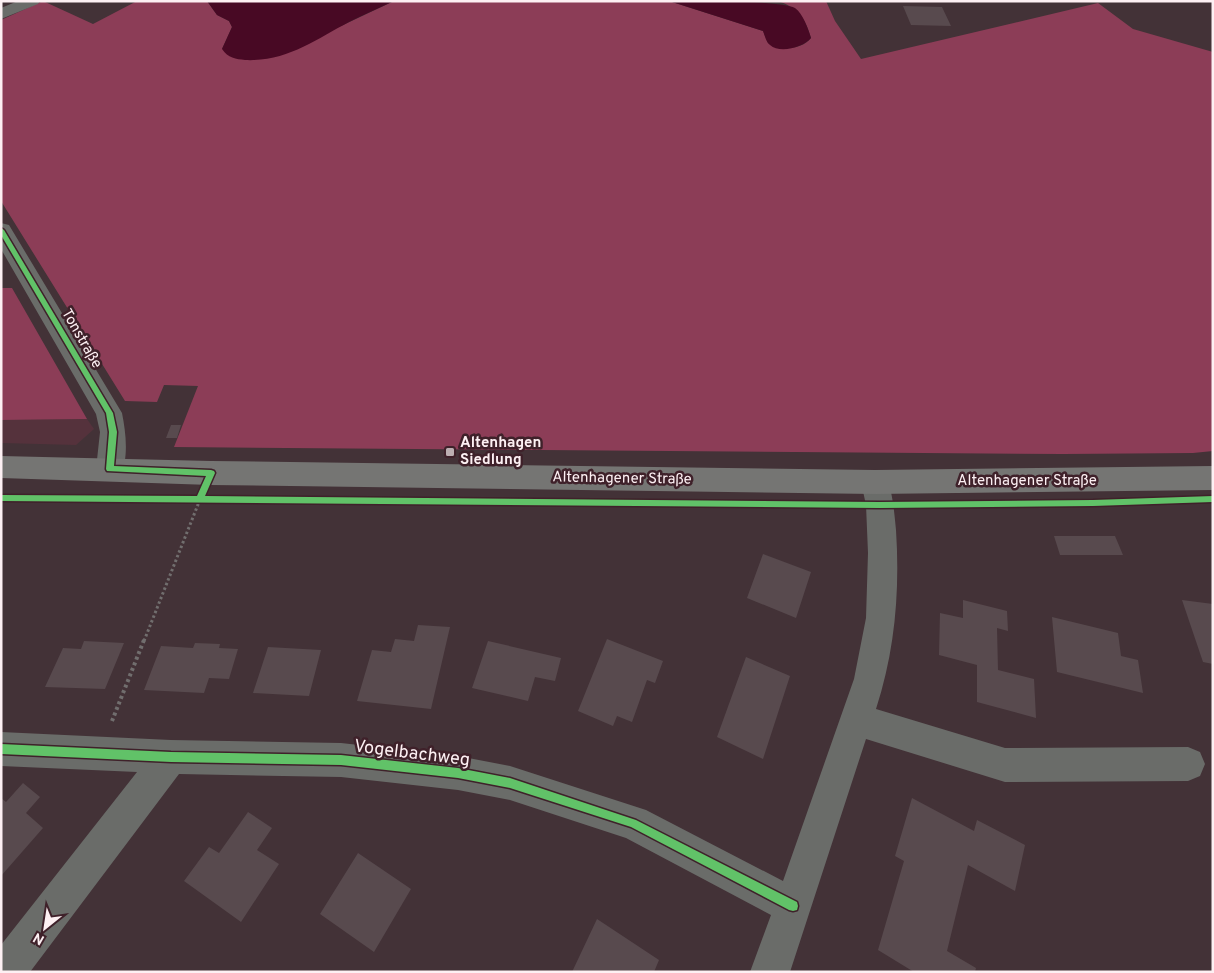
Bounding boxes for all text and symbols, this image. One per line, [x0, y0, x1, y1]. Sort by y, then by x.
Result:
street label: Tonstraße [56, 306, 106, 372]
place label: Altenhagen Siedlung [460, 434, 541, 470]
marker: Altenhagen Siedlung [444, 446, 456, 458]
street label: Altenhagener Straße [552, 468, 692, 490]
street label: Altenhagener Straße [957, 472, 1097, 491]
street label: Vogelbachweg [353, 735, 471, 773]
north arrow [20, 903, 70, 953]
text: N [31, 928, 48, 948]

